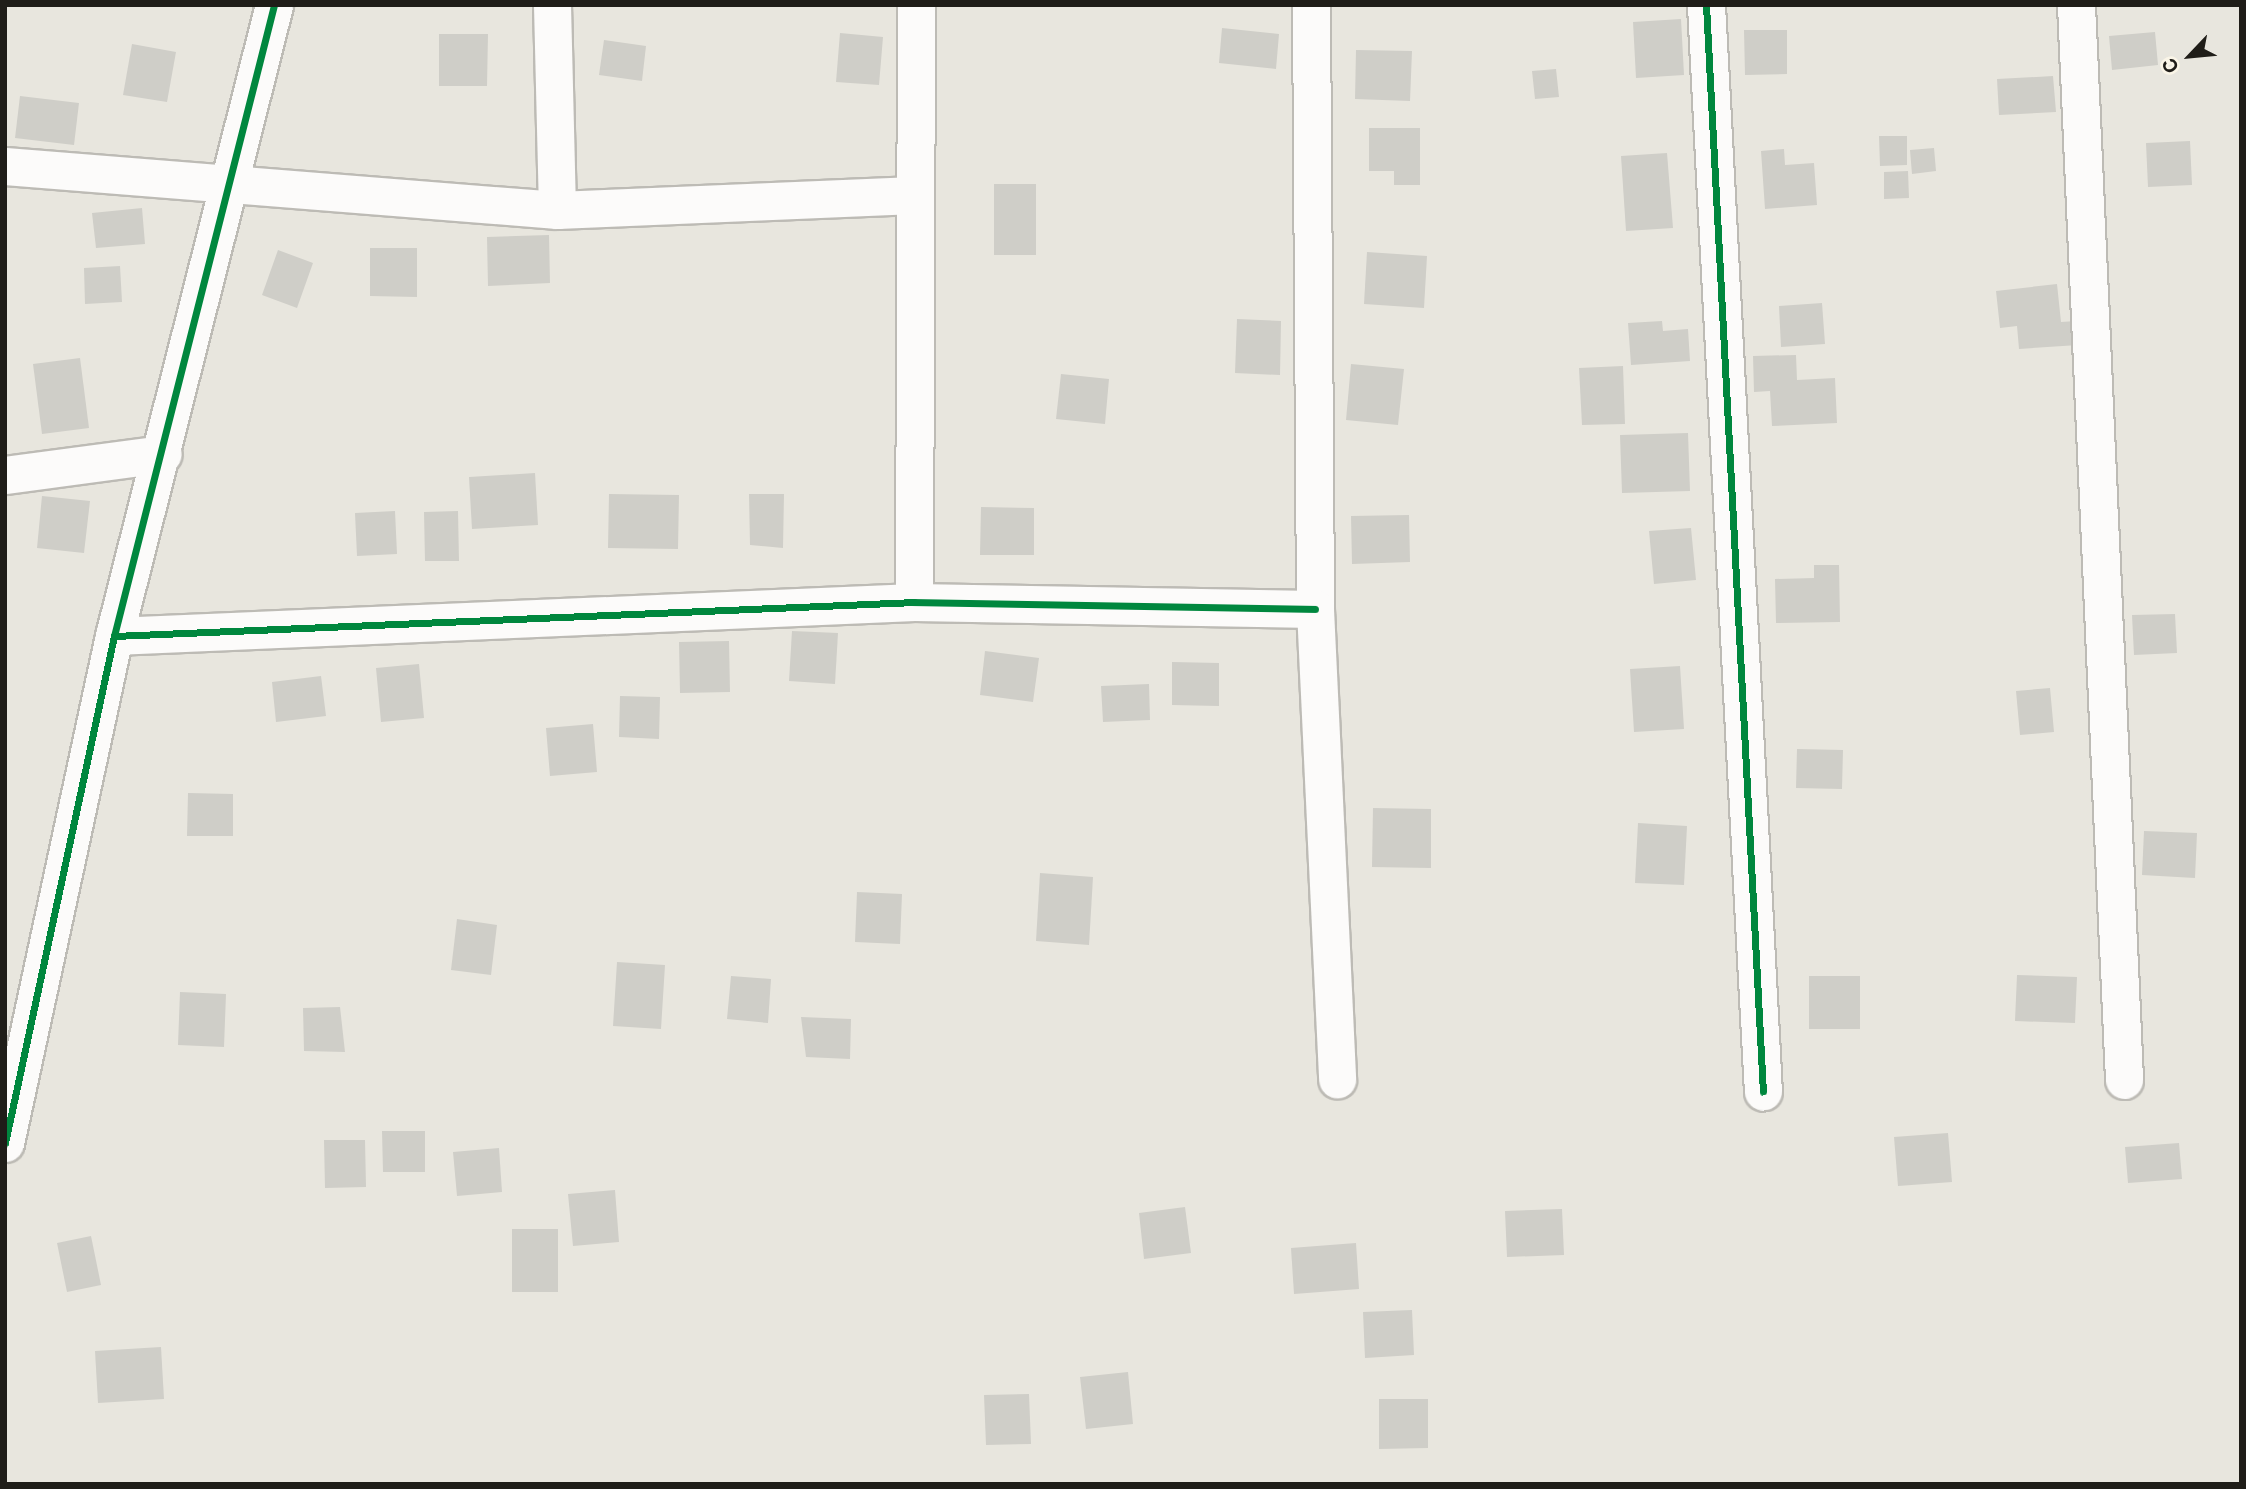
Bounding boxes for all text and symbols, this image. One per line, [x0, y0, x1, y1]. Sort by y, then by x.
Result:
north arrow [2155, 21, 2225, 91]
text: С [2157, 54, 2184, 77]

